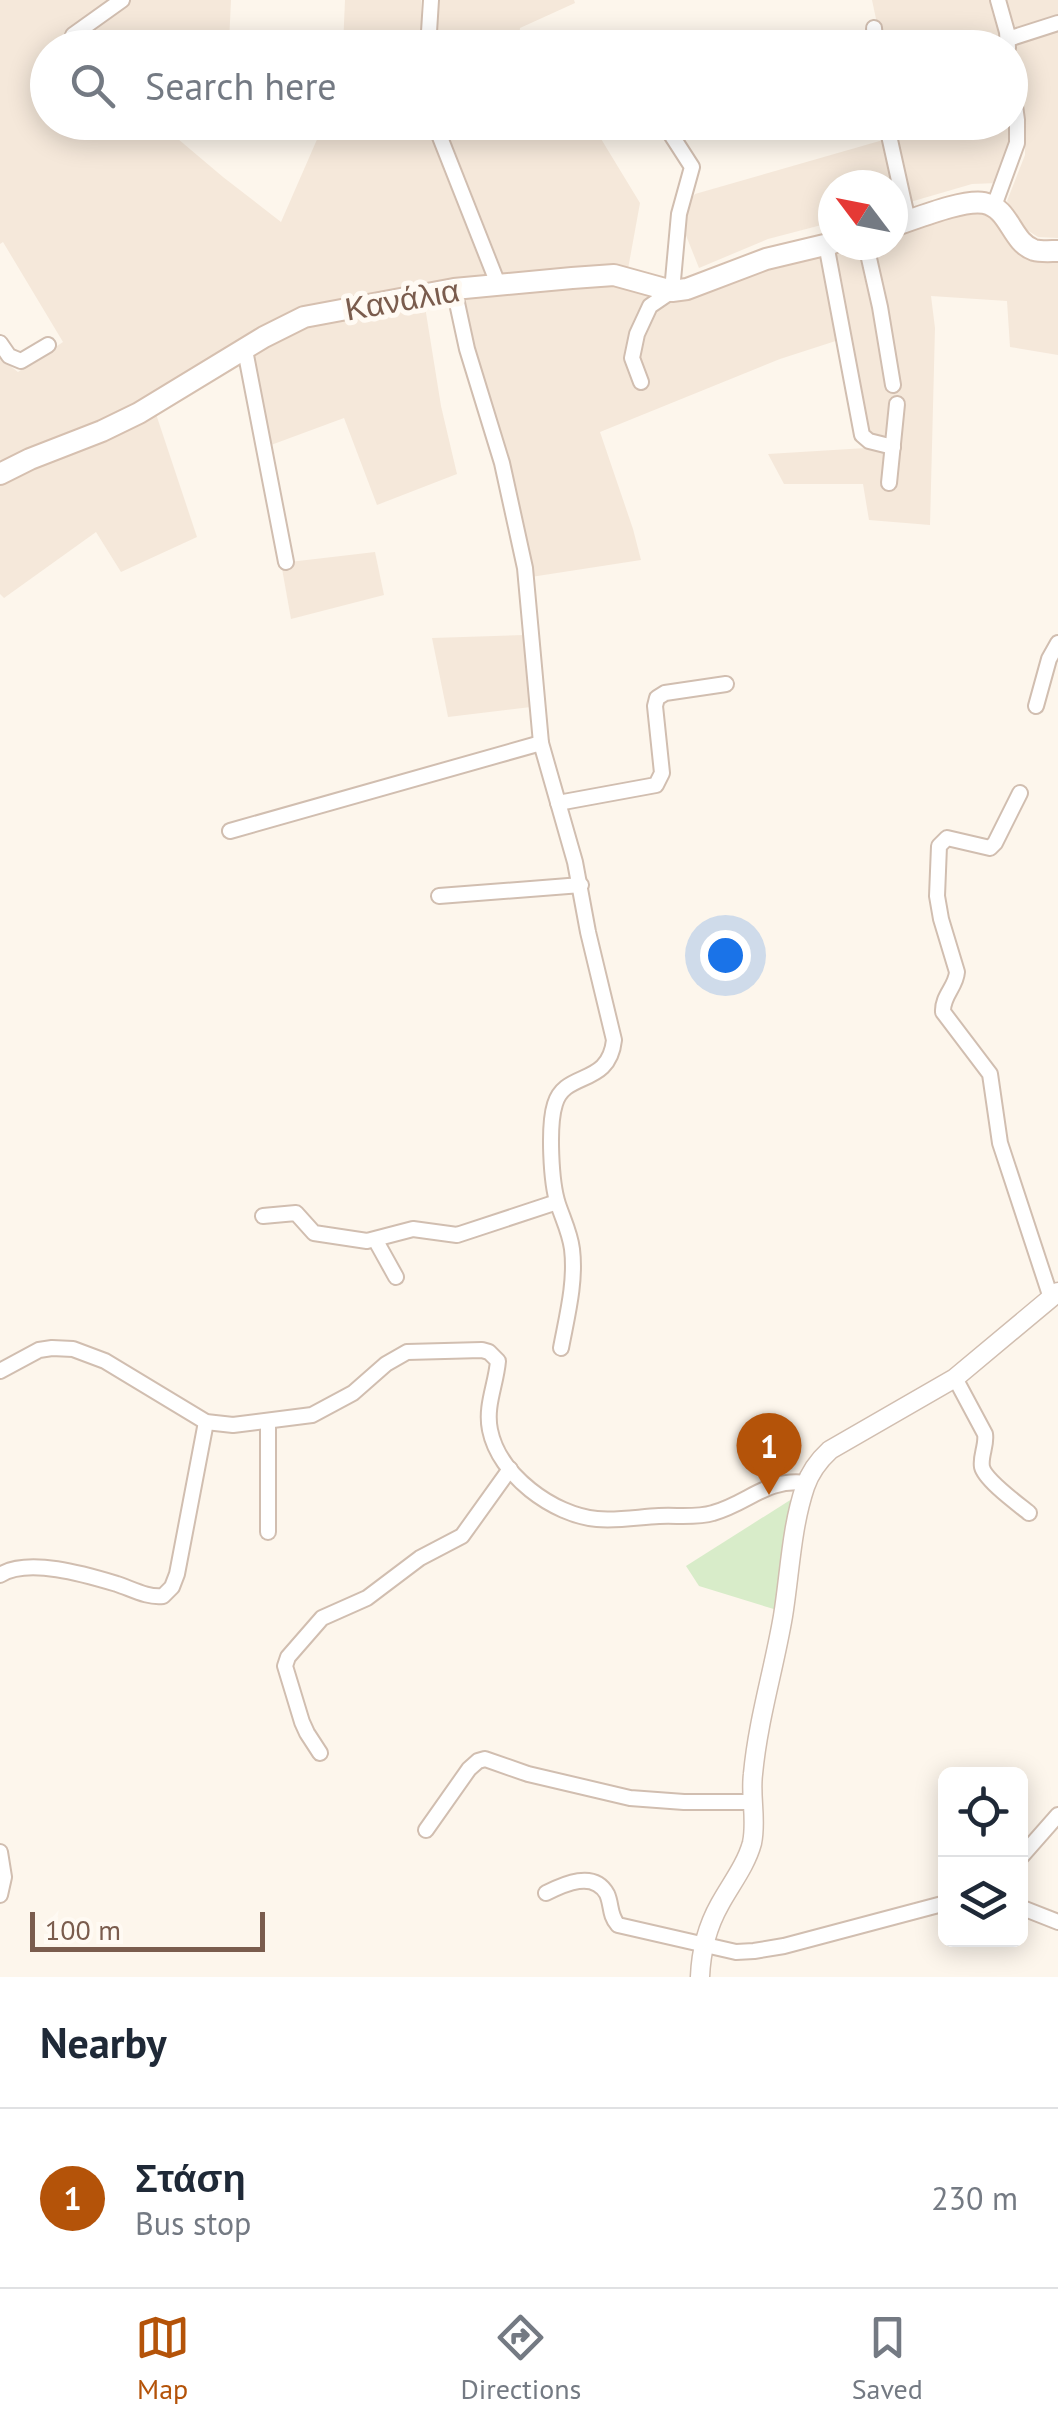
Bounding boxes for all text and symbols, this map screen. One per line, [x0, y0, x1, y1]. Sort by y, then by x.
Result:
search box [30, 30, 1028, 140]
icon: search [65, 58, 120, 113]
text: Search here [145, 61, 337, 110]
north arrow [818, 170, 908, 260]
street label: Κανάλια [341, 268, 463, 330]
your location [700, 930, 751, 981]
pin: 1 [736, 1412, 802, 1495]
map controls [938, 1767, 1028, 1947]
button: locate [938, 1767, 1028, 1857]
button: layers [938, 1857, 1028, 1947]
scale bar [30, 1907, 265, 1952]
text: 100 m [45, 1911, 121, 1948]
text: Nearby [40, 2015, 167, 2070]
text: Στάση [135, 2153, 246, 2202]
text: 1 [63, 2177, 82, 2219]
text: 230 m [931, 2177, 1018, 2219]
text: Bus stop [135, 2202, 251, 2244]
tab: Map [135, 2310, 190, 2407]
tab: Directions [460, 2310, 581, 2407]
tab: Saved [852, 2310, 923, 2407]

